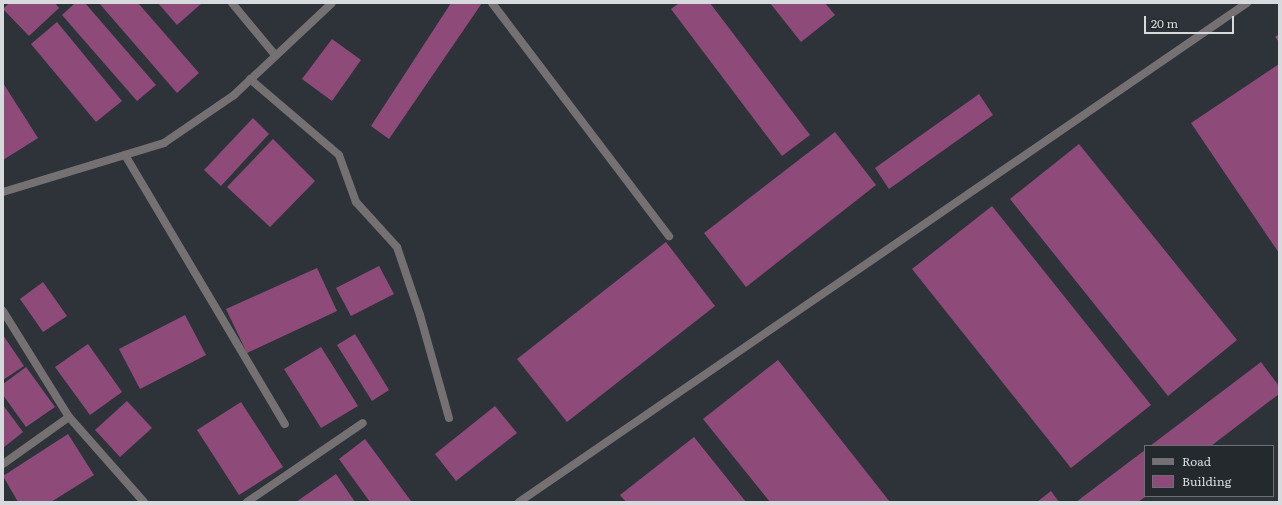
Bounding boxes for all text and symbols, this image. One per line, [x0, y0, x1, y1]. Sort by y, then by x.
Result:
scale bar [1146, 8, 1236, 34]
text: 20 m [1151, 14, 1178, 32]
legend [1144, 445, 1274, 497]
text: Road [1182, 452, 1211, 470]
text: Building [1182, 472, 1231, 490]

